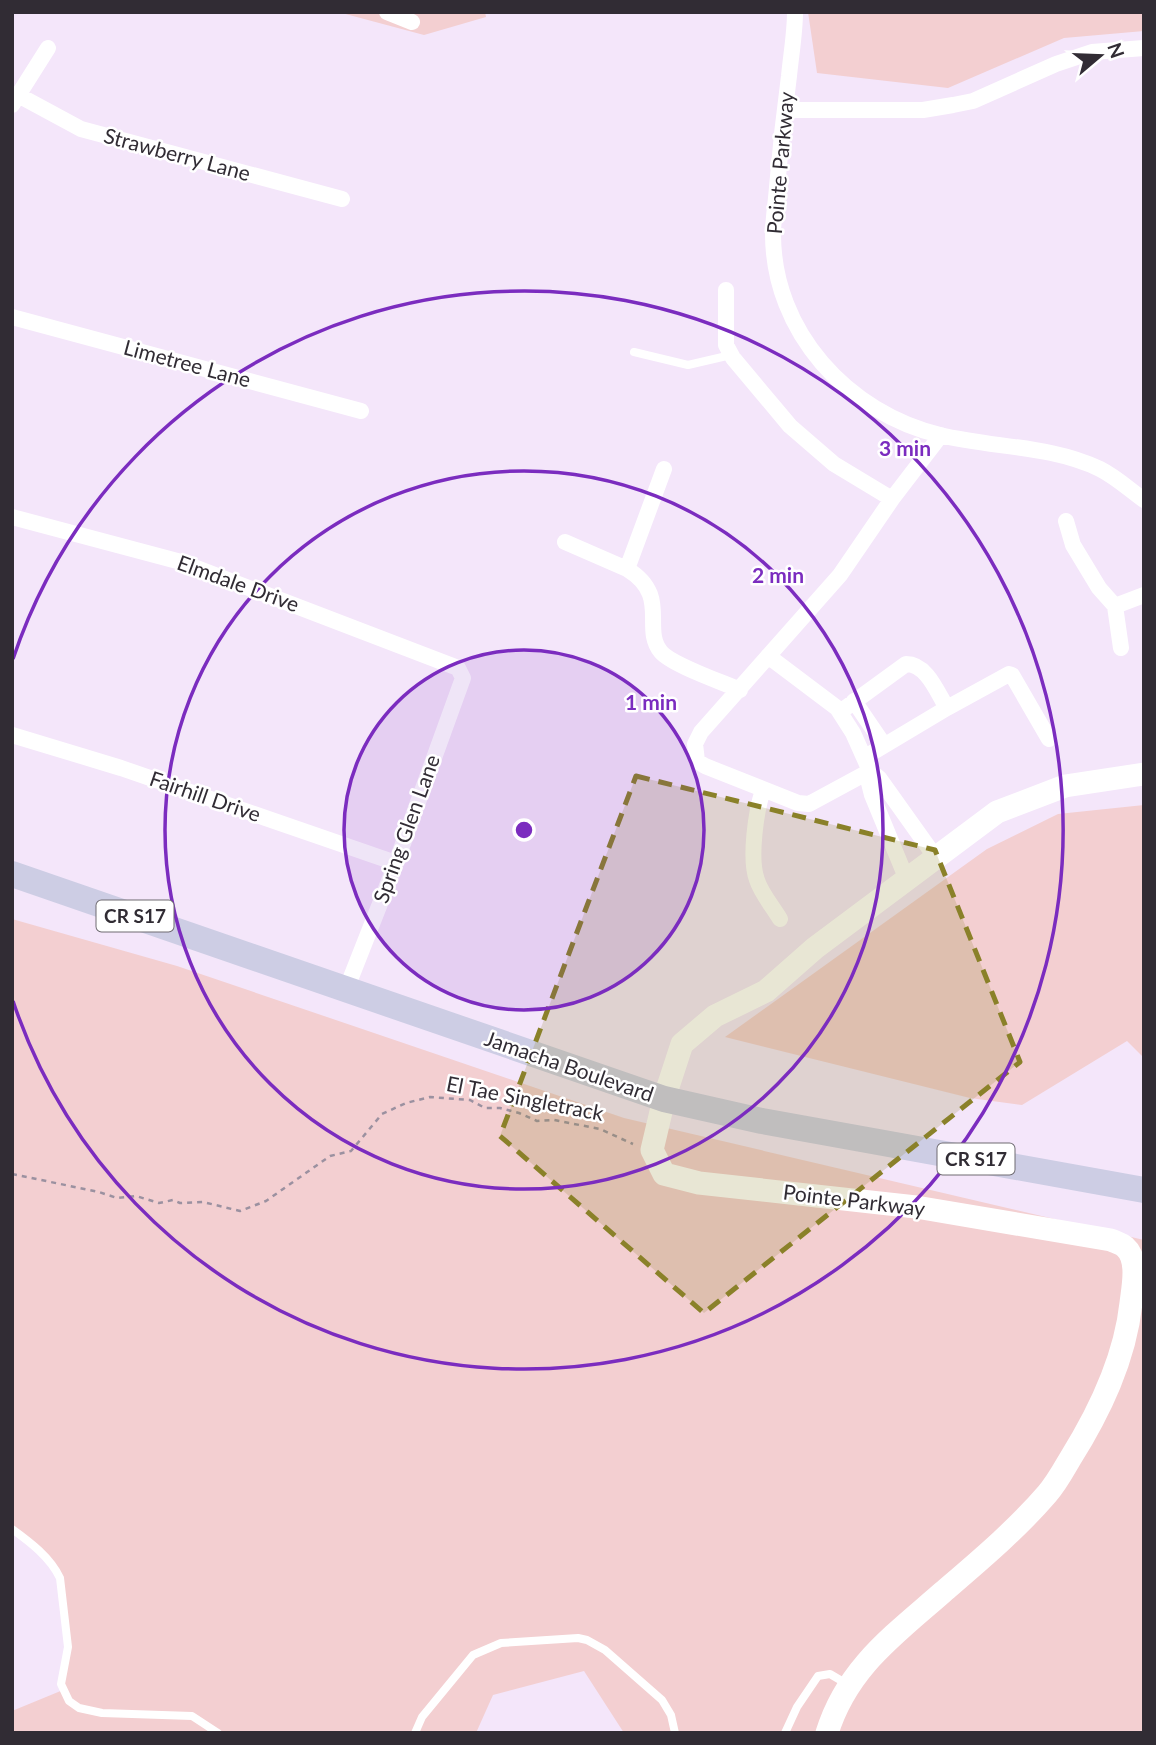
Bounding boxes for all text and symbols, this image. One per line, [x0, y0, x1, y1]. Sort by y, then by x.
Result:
north arrow [1065, 21, 1135, 91]
text: N [1103, 40, 1130, 61]
street label: Pointe Parkway [761, 90, 798, 235]
street label: Strawberry Lane [101, 122, 253, 185]
street label: Limetree Lane [121, 334, 254, 392]
text: 3 min [879, 435, 931, 460]
street label: Elmdale Drive [174, 549, 303, 616]
text: 2 min [752, 562, 804, 587]
text: 1 min [625, 689, 677, 714]
street label: Spring Glen Lane [367, 751, 444, 906]
street label: Fairhill Drive [147, 765, 264, 826]
centre of rings [512, 818, 536, 842]
road number: CR S17 [96, 900, 174, 932]
street label: Jamacha Boulevard [482, 1025, 657, 1106]
street label: El Tae Singletrack [445, 1070, 606, 1125]
road number: CR S17 [937, 1144, 1014, 1175]
street label: Pointe Parkway [782, 1178, 927, 1221]

